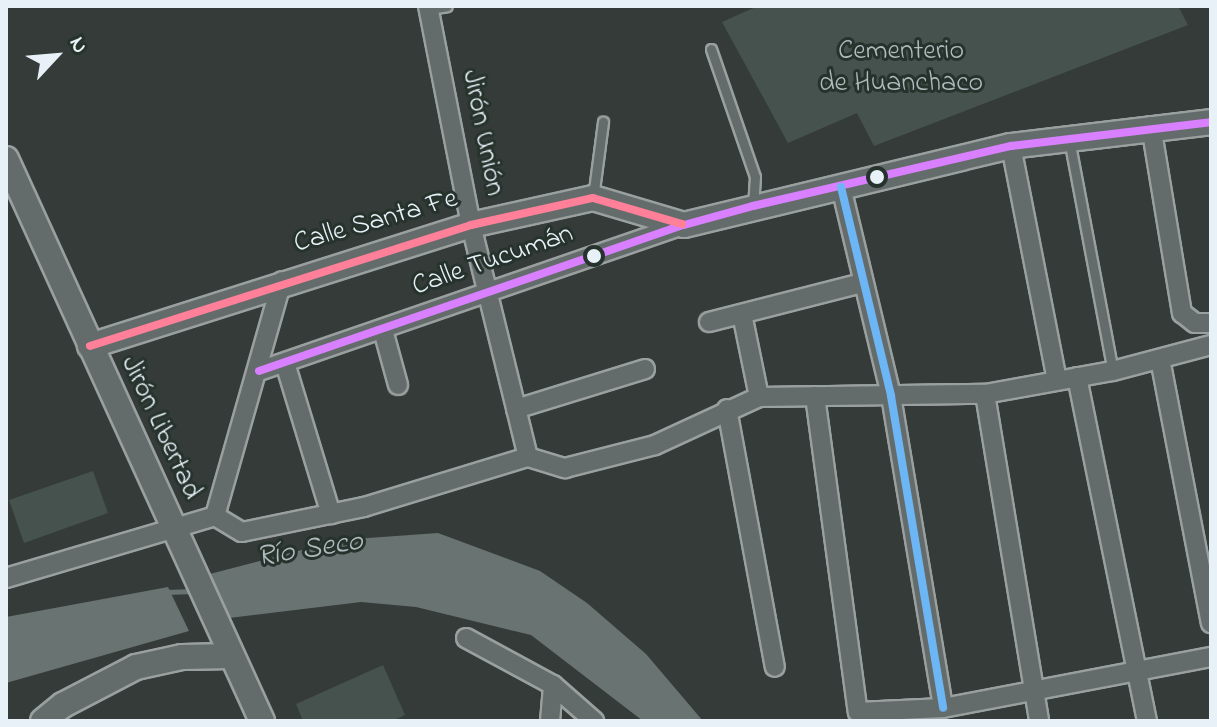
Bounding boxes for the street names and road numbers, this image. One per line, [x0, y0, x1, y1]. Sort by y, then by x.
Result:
street label: Jirón Unión [453, 67, 511, 199]
street label: Calle Santa Fe [290, 183, 462, 261]
street label: Calle Tucumán [408, 218, 578, 304]
street label: Jirón Libertad [112, 351, 208, 505]

